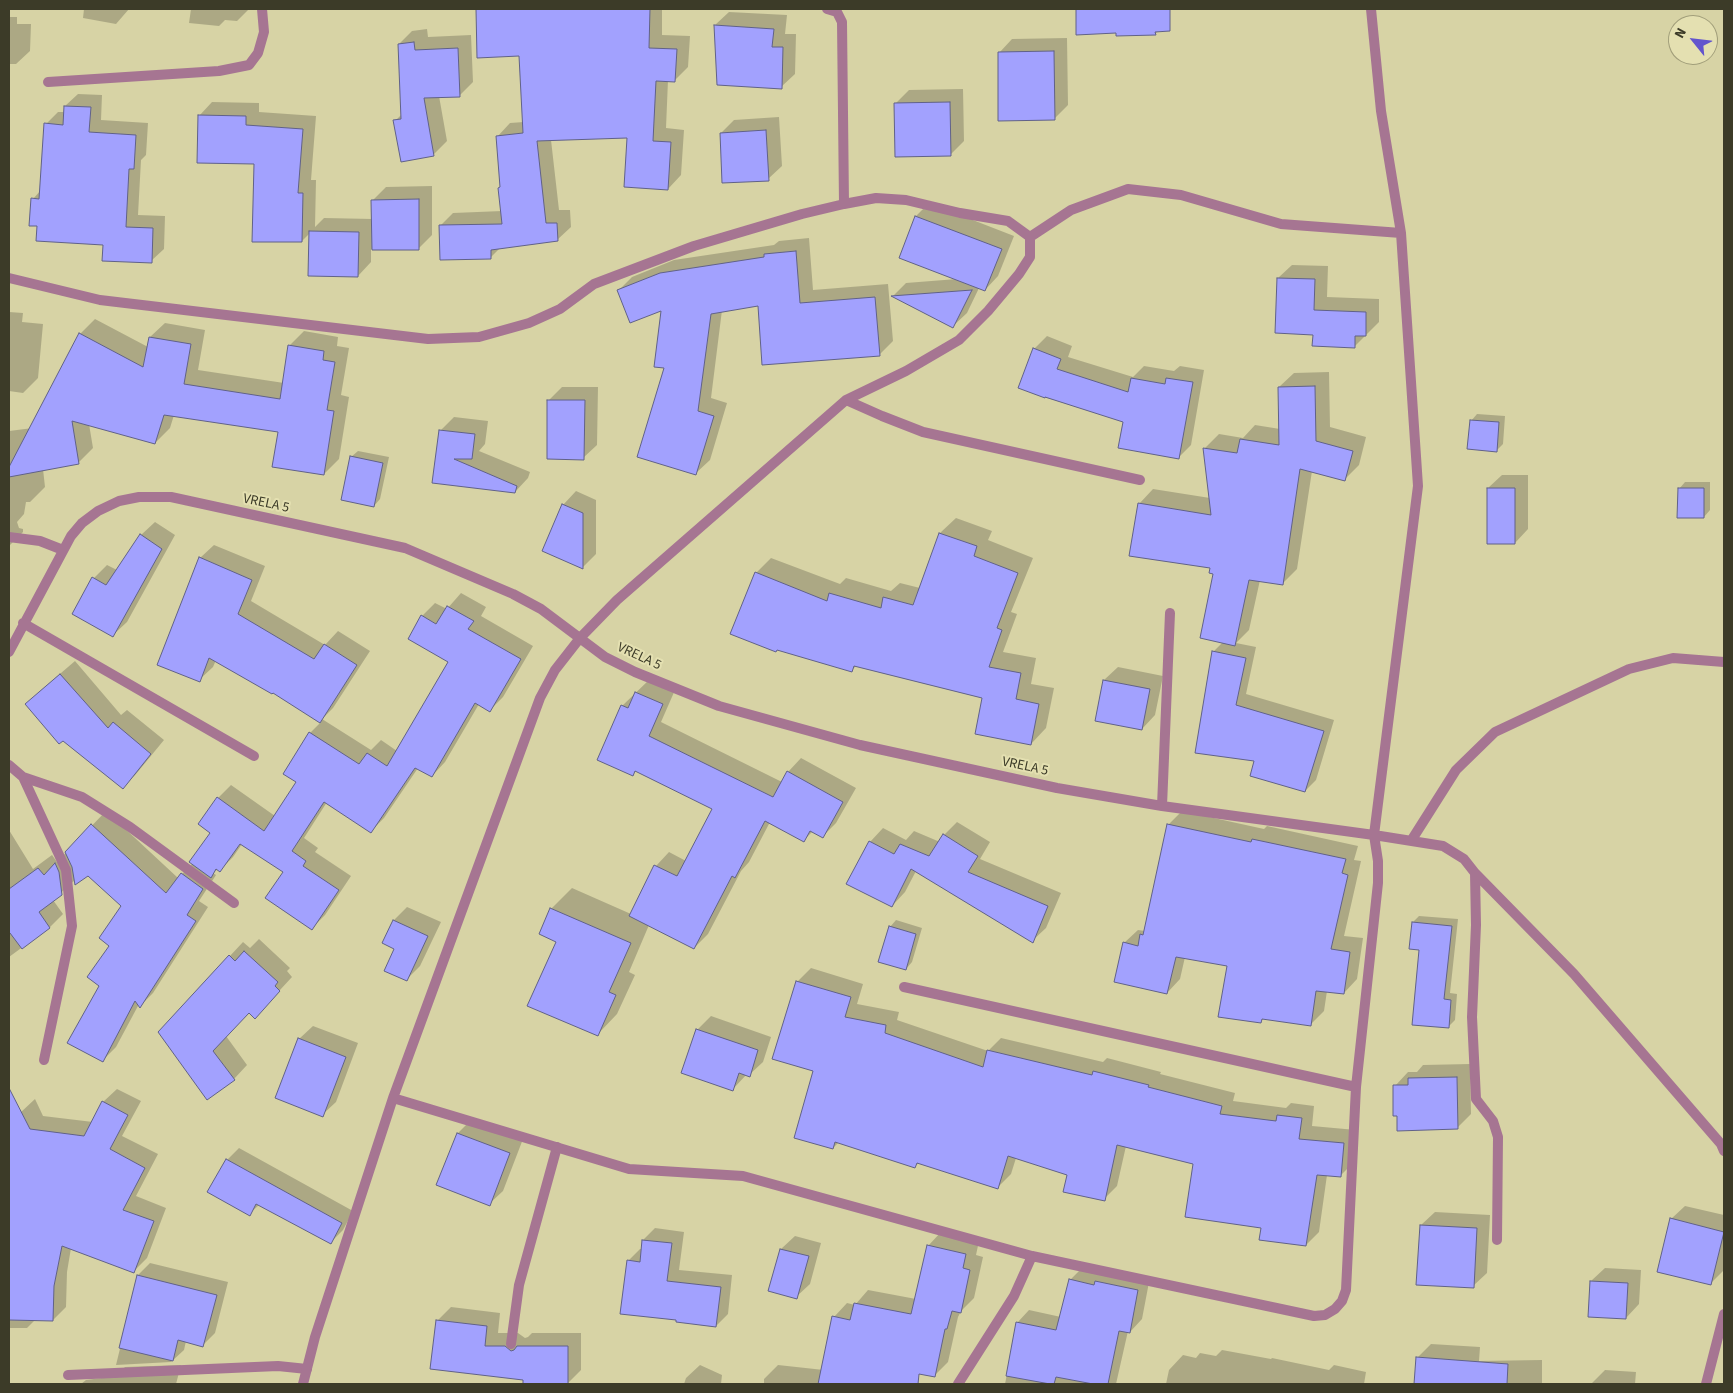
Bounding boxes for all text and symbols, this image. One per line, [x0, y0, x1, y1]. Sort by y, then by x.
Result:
north arrow [1668, 15, 1718, 65]
text: N [1670, 24, 1692, 42]
street label: VRELA 5 [241, 491, 291, 517]
street label: VRELA 5 [614, 640, 664, 674]
street label: VRELA 5 [1000, 754, 1050, 780]

